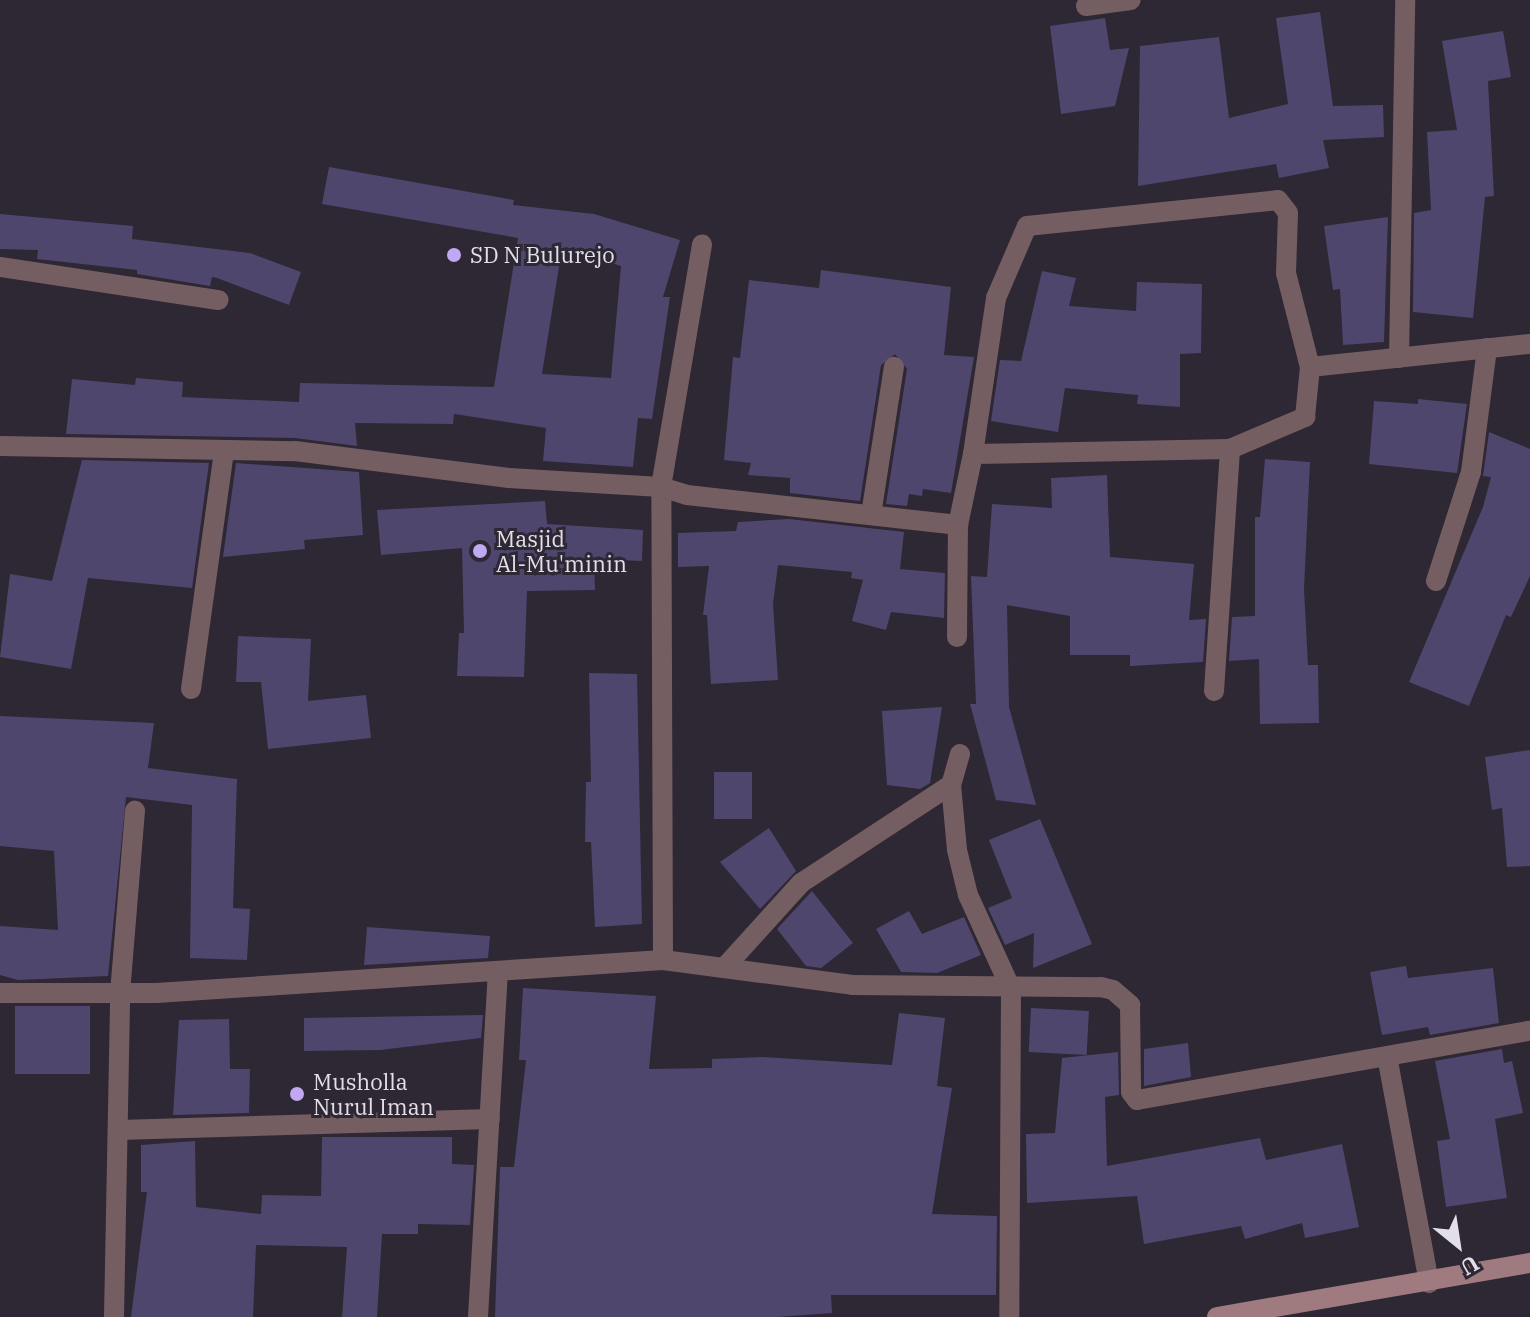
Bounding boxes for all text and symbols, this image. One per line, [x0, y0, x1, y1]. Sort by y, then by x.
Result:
place label: SD N Bulurejo [470, 242, 615, 268]
marker: SD N Bulurejo [445, 246, 463, 264]
place label: Masjid Al-Mu'minin [496, 525, 627, 576]
marker: Masjid Al-Mu'minin [471, 542, 489, 560]
place label: Musholla Nurul Iman [313, 1068, 434, 1120]
marker: Musholla Nurul Iman [288, 1085, 306, 1103]
north arrow [1418, 1205, 1498, 1285]
text: U [1456, 1249, 1485, 1283]

